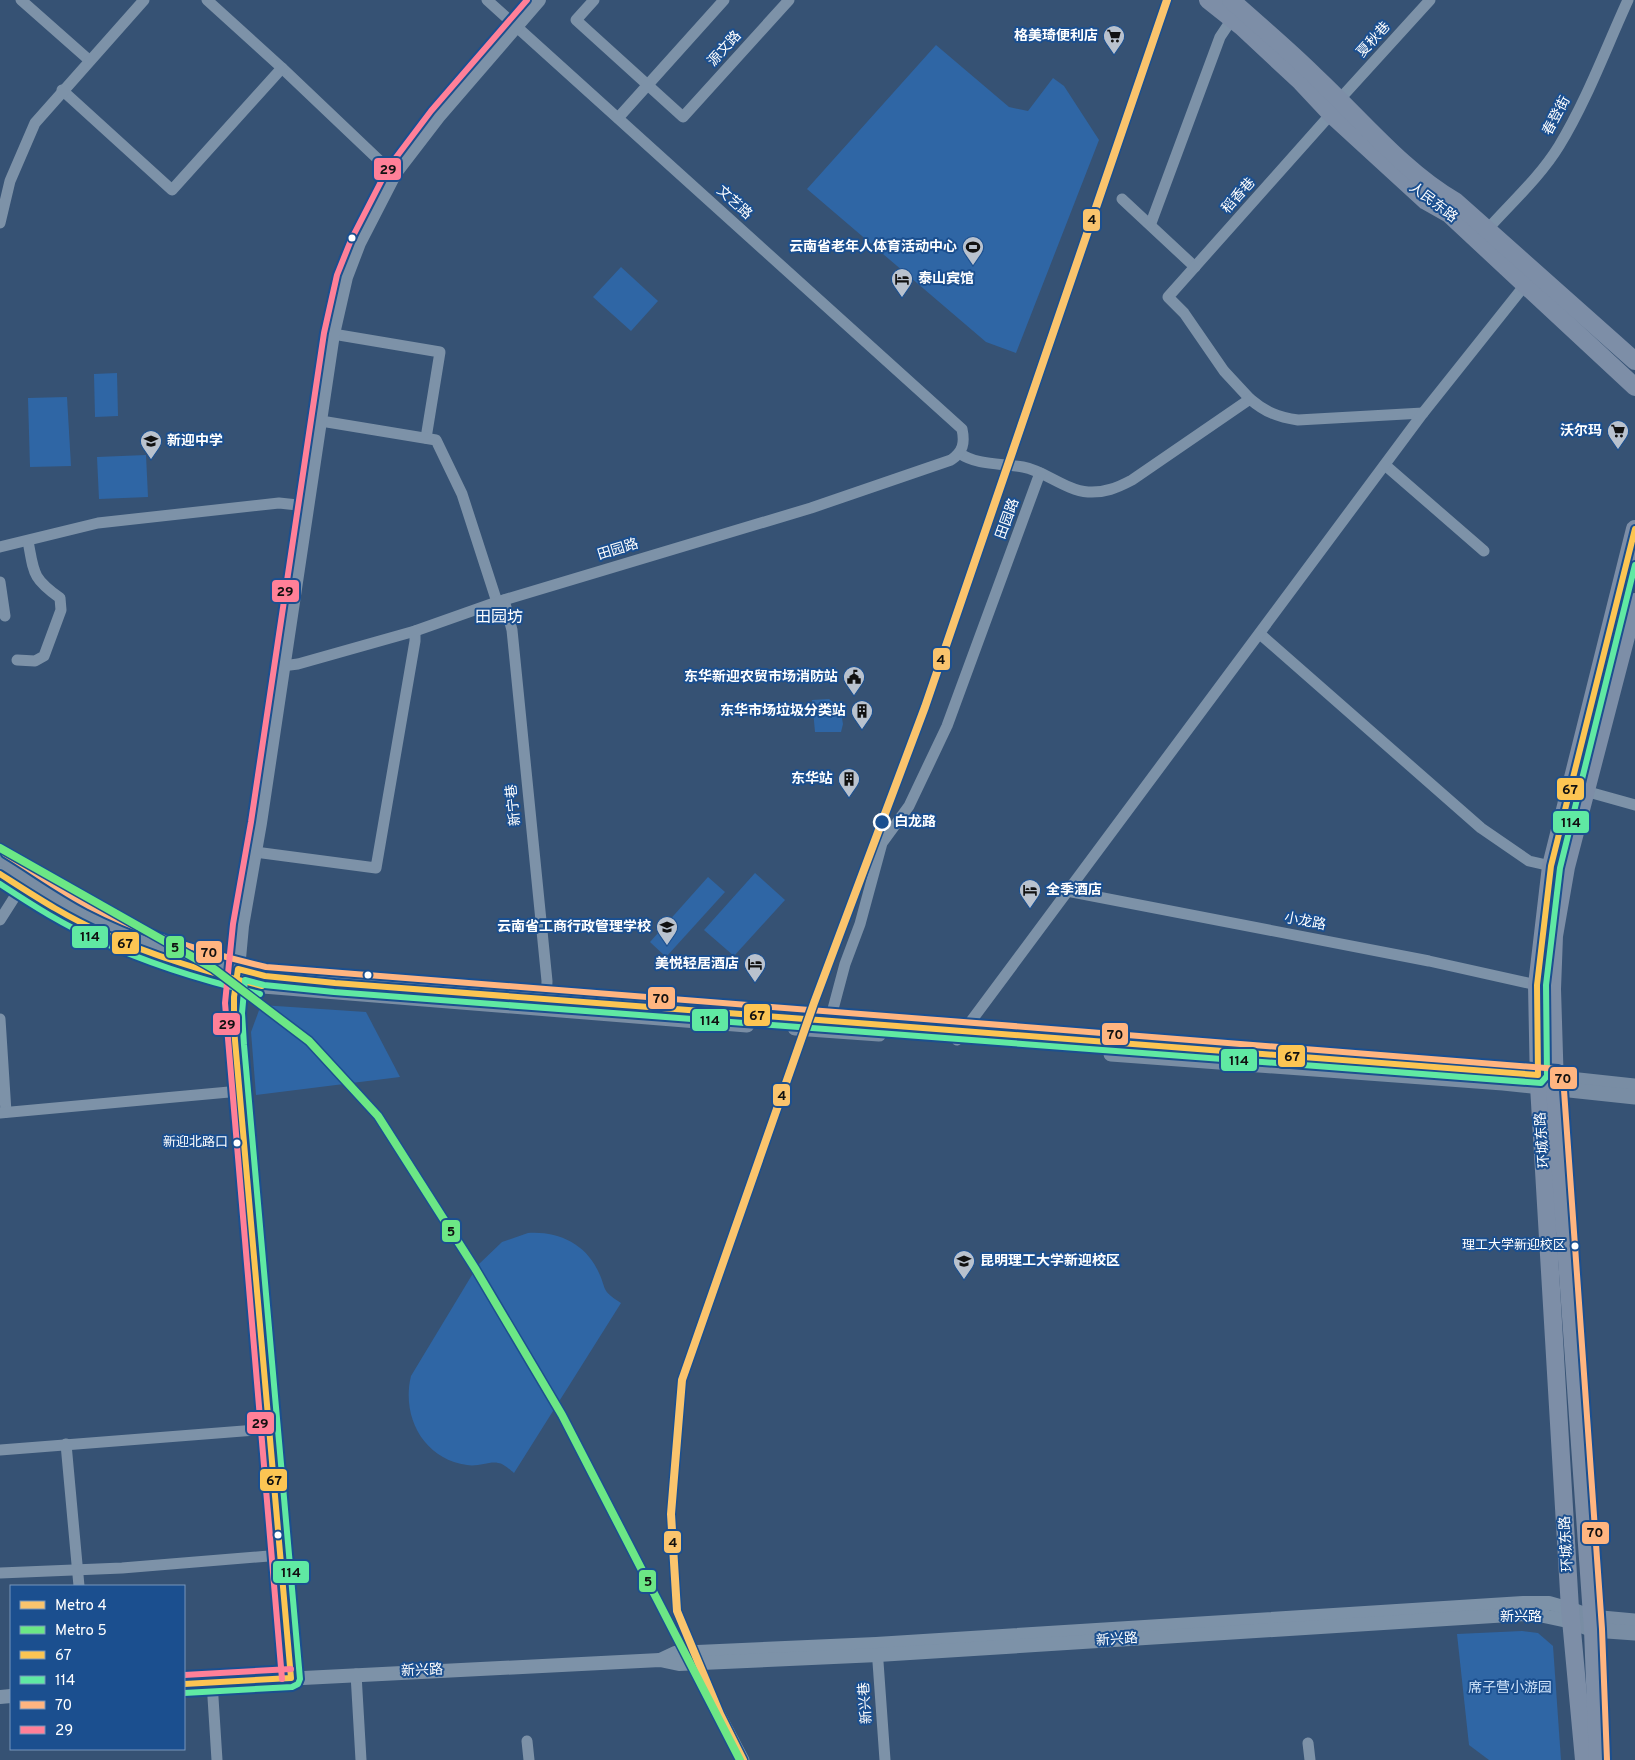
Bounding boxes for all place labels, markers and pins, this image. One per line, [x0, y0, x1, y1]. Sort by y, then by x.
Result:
supermarket icon: 格美琦便利店 [1102, 24, 1126, 55]
place label: 格美琦便利店 [1014, 27, 1098, 45]
unlabelled marker [347, 233, 357, 243]
sports icon: 云南省老年人体育活动中心 [961, 235, 985, 266]
place label: 云南省老年人体育活动中心 [789, 238, 957, 256]
hotel icon: 泰山宾馆 [890, 267, 914, 298]
place label: 泰山宾馆 [918, 270, 974, 288]
supermarket icon: 沃尔玛 [1606, 419, 1630, 450]
place label: 沃尔玛 [1560, 423, 1602, 440]
school or university icon: 新迎中学 [139, 429, 163, 460]
place label: 新迎中学 [167, 433, 223, 450]
public building icon: 东华新迎农贸市场消防站 [842, 665, 866, 696]
place label: 东华新迎农贸市场消防站 [684, 668, 838, 686]
building icon: 东华市场垃圾分类站 [850, 699, 874, 730]
place label: 东华市场垃圾分类站 [720, 702, 846, 720]
building icon: 东华站 [837, 767, 861, 798]
place label: 东华站 [791, 770, 833, 788]
marker: 白龙路 [873, 813, 891, 831]
place label: 白龙路 [894, 813, 936, 831]
hotel icon: 全季酒店 [1018, 878, 1042, 909]
place label: 全季酒店 [1046, 881, 1102, 899]
school or university icon: 云南省工商行政管理学校 [655, 915, 679, 946]
place label: 云南省工商行政管理学校 [497, 918, 651, 936]
hotel icon: 美悦·轻居酒店 [743, 952, 767, 983]
place label: 美悦·轻居酒店 [655, 955, 739, 973]
unlabelled marker [363, 970, 373, 980]
place label: 新迎北路口 [163, 1134, 228, 1151]
marker: 新迎北路口 [232, 1138, 242, 1148]
place label: 理工大学新迎校区 [1462, 1237, 1566, 1254]
marker: 理工大学新迎校区 [1570, 1241, 1580, 1251]
school or university icon: 昆明理工大学新迎校区 [952, 1249, 976, 1280]
place label: 昆明理工大学新迎校区 [980, 1252, 1120, 1270]
unlabelled marker [273, 1530, 283, 1540]

